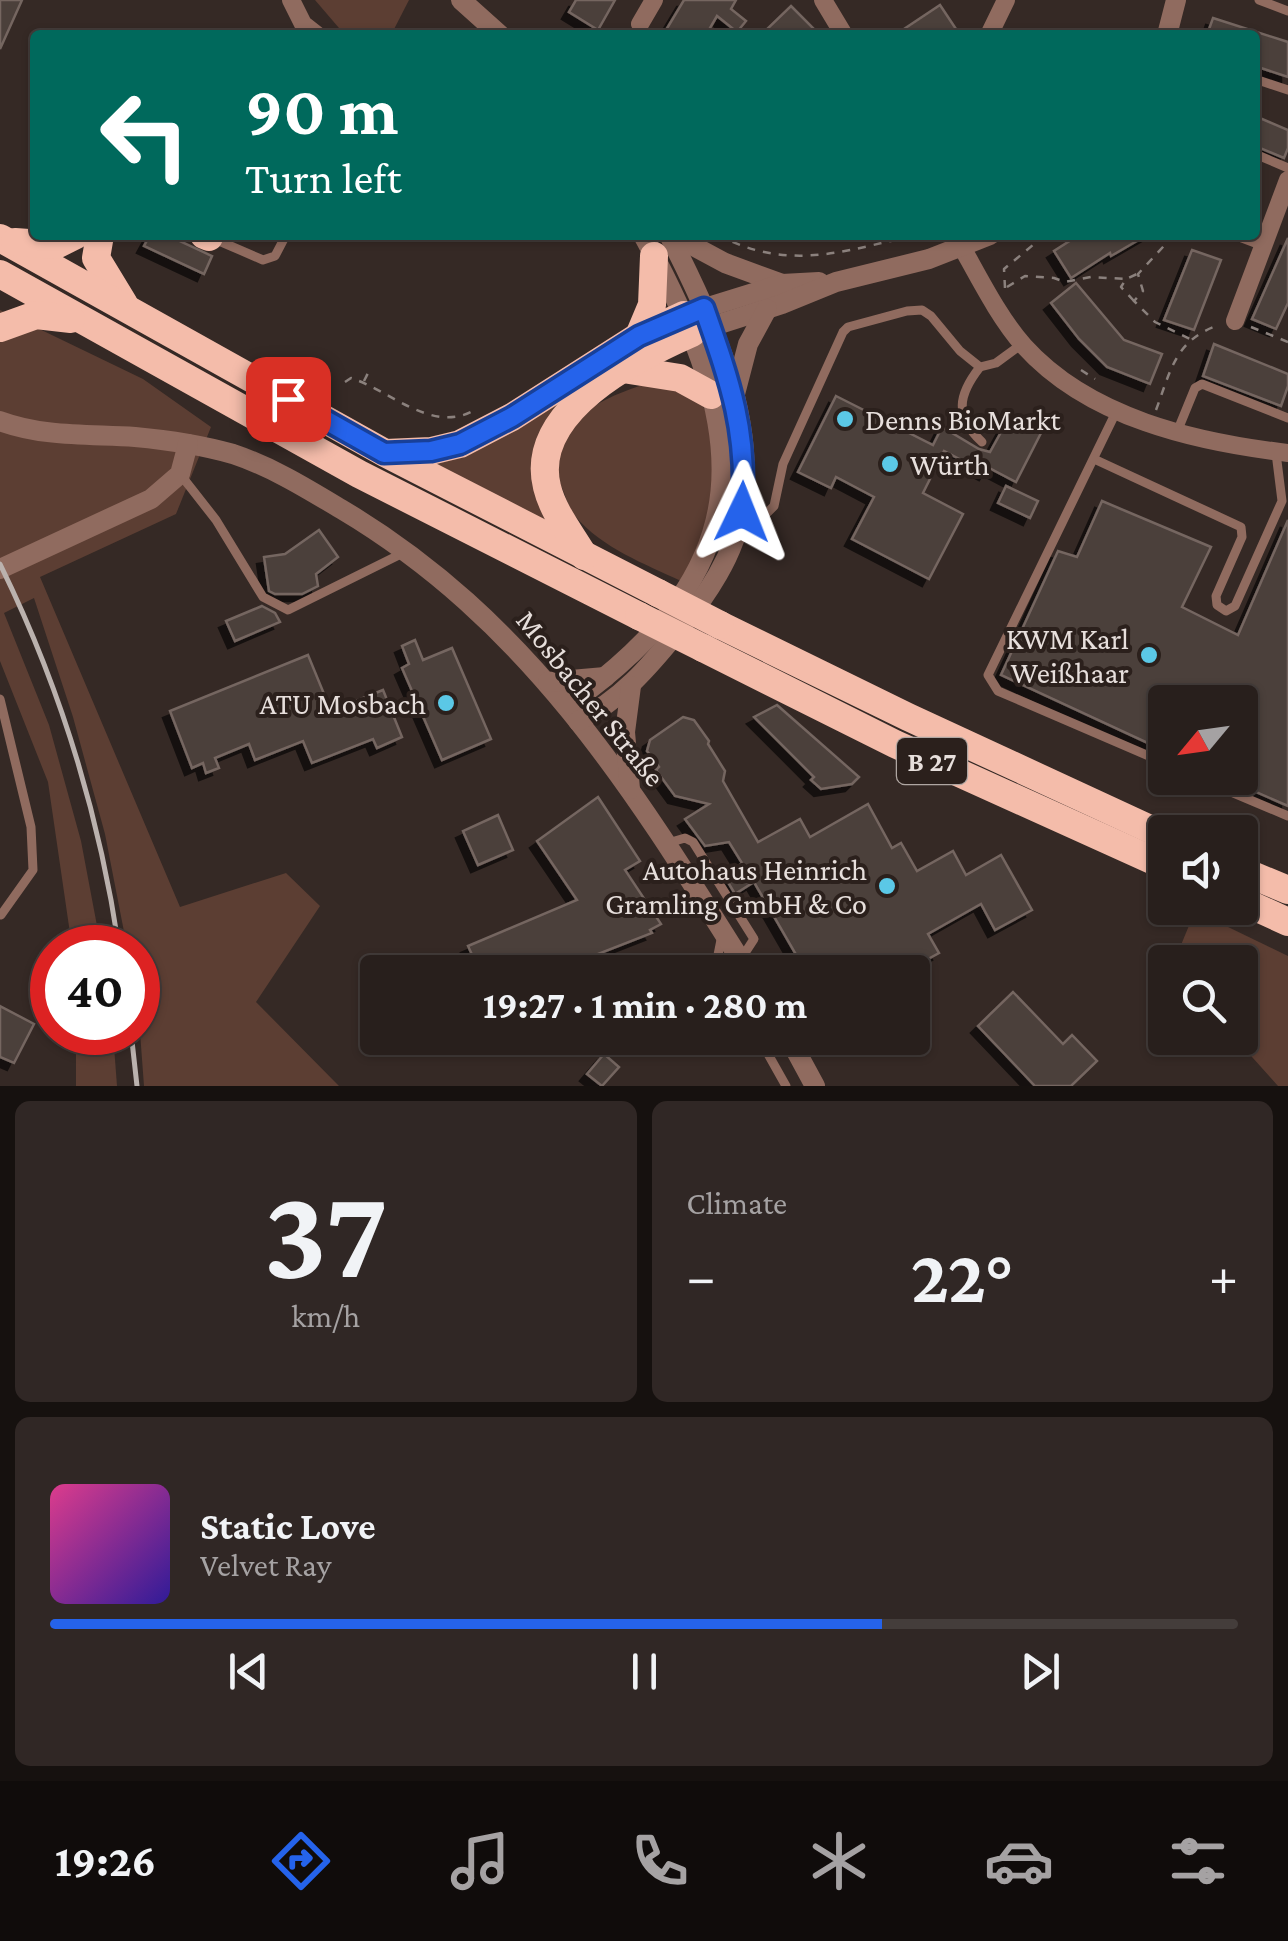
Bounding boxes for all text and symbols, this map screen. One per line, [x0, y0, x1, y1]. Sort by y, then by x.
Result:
icon: left [80, 70, 210, 200]
text: 90 m [245, 71, 398, 149]
text: Turn left [245, 153, 402, 203]
pin [246, 357, 331, 442]
icon: arrive [261, 372, 316, 427]
place label: Denns BioMarkt [865, 403, 1062, 436]
marker: Denns BioMarkt [834, 408, 856, 430]
place label: Würth [910, 448, 990, 481]
marker: Würth [879, 453, 901, 475]
position arrow [690, 460, 794, 564]
street label: Mosbacher Straße [510, 604, 672, 792]
place label: KWM Karl Weißhaar [1006, 622, 1129, 689]
marker: KWM Karl Weißhaar [1138, 644, 1160, 666]
north arrow [1148, 685, 1258, 795]
map controls [1148, 685, 1258, 1055]
place label: ATU Mosbach [259, 687, 426, 720]
marker: ATU Mosbach [435, 692, 457, 714]
road number: B 27 [897, 738, 967, 784]
button: sound [1148, 815, 1258, 925]
place label: Autohaus Heinrich Gramling GmbH & Co [605, 853, 867, 921]
marker: Autohaus Heinrich Gramling GmbH & Co [876, 875, 898, 897]
speed limit sign: 40 [30, 925, 160, 1055]
button: search [1148, 945, 1258, 1055]
text: 19:27 · 1 min · 280 m [483, 984, 807, 1026]
text: 37 [263, 1160, 388, 1305]
text: Climate [687, 1185, 787, 1221]
text: 22° [911, 1235, 1014, 1318]
text: − [687, 1246, 716, 1307]
text: + [1209, 1246, 1238, 1307]
text: km/h [291, 1298, 360, 1334]
text: Static Love [200, 1505, 376, 1547]
text: Velvet Ray [200, 1547, 331, 1583]
icon: previous [221, 1644, 276, 1699]
icon: pause [617, 1644, 672, 1699]
icon: next [1013, 1644, 1068, 1699]
icon: directions [266, 1826, 336, 1896]
icon: music [445, 1826, 515, 1896]
icon: phone [625, 1826, 695, 1896]
icon: climate [804, 1826, 874, 1896]
icon: car [984, 1826, 1054, 1896]
icon: filters [1163, 1826, 1233, 1896]
text: 19:26 [55, 1836, 156, 1886]

